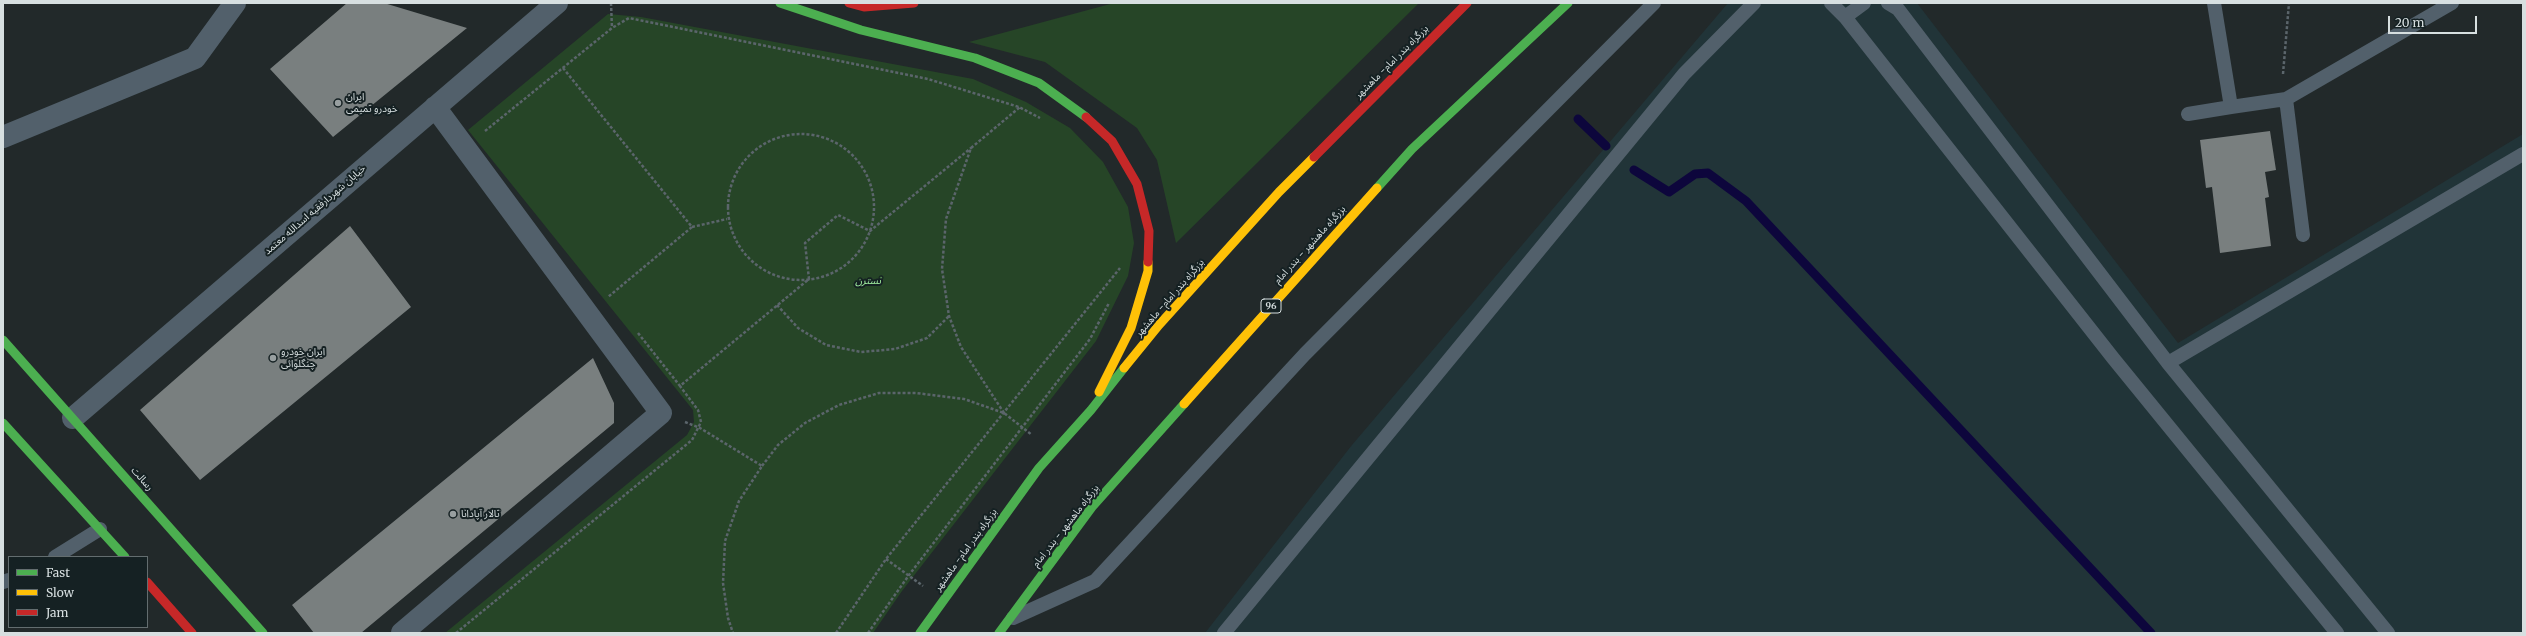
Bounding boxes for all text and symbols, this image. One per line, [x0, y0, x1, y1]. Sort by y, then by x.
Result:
scale bar [2390, 8, 2479, 34]
text: 20 m [2395, 15, 2424, 30]
street label: بزرگراه بندر امام- ماهشهر [1353, 23, 1431, 101]
place label: ایران خودرو تمیمی [346, 91, 398, 114]
marker: ایران خودرو تمیمی [333, 98, 343, 108]
street label: خیابان شهردارفقیه اسدالله معتمد [262, 163, 368, 257]
street label: بزرگراه ماهشهر - بندر امام [1272, 203, 1348, 287]
street label: بزرگراه بندر امام- ماهشهر [1133, 257, 1207, 339]
park label: نسترن [855, 275, 881, 287]
road number: 96 [1261, 299, 1281, 313]
place label: ایران خودرو چنگلوائی [281, 346, 325, 370]
marker: ایران خودرو چنگلوائی [268, 353, 278, 363]
street label: رسالت [128, 465, 156, 493]
street label: بزرگراه ماهشهر - بندر امام [1030, 482, 1102, 570]
street label: بزرگراه بندر امام- ماهشهر [932, 506, 1000, 594]
place label: تالار آپادانا [461, 508, 500, 520]
marker: تالار آپادانا [448, 509, 458, 519]
legend [8, 556, 148, 628]
text: Fast [46, 565, 70, 580]
text: Slow [46, 585, 74, 600]
text: Jam [46, 605, 68, 620]

